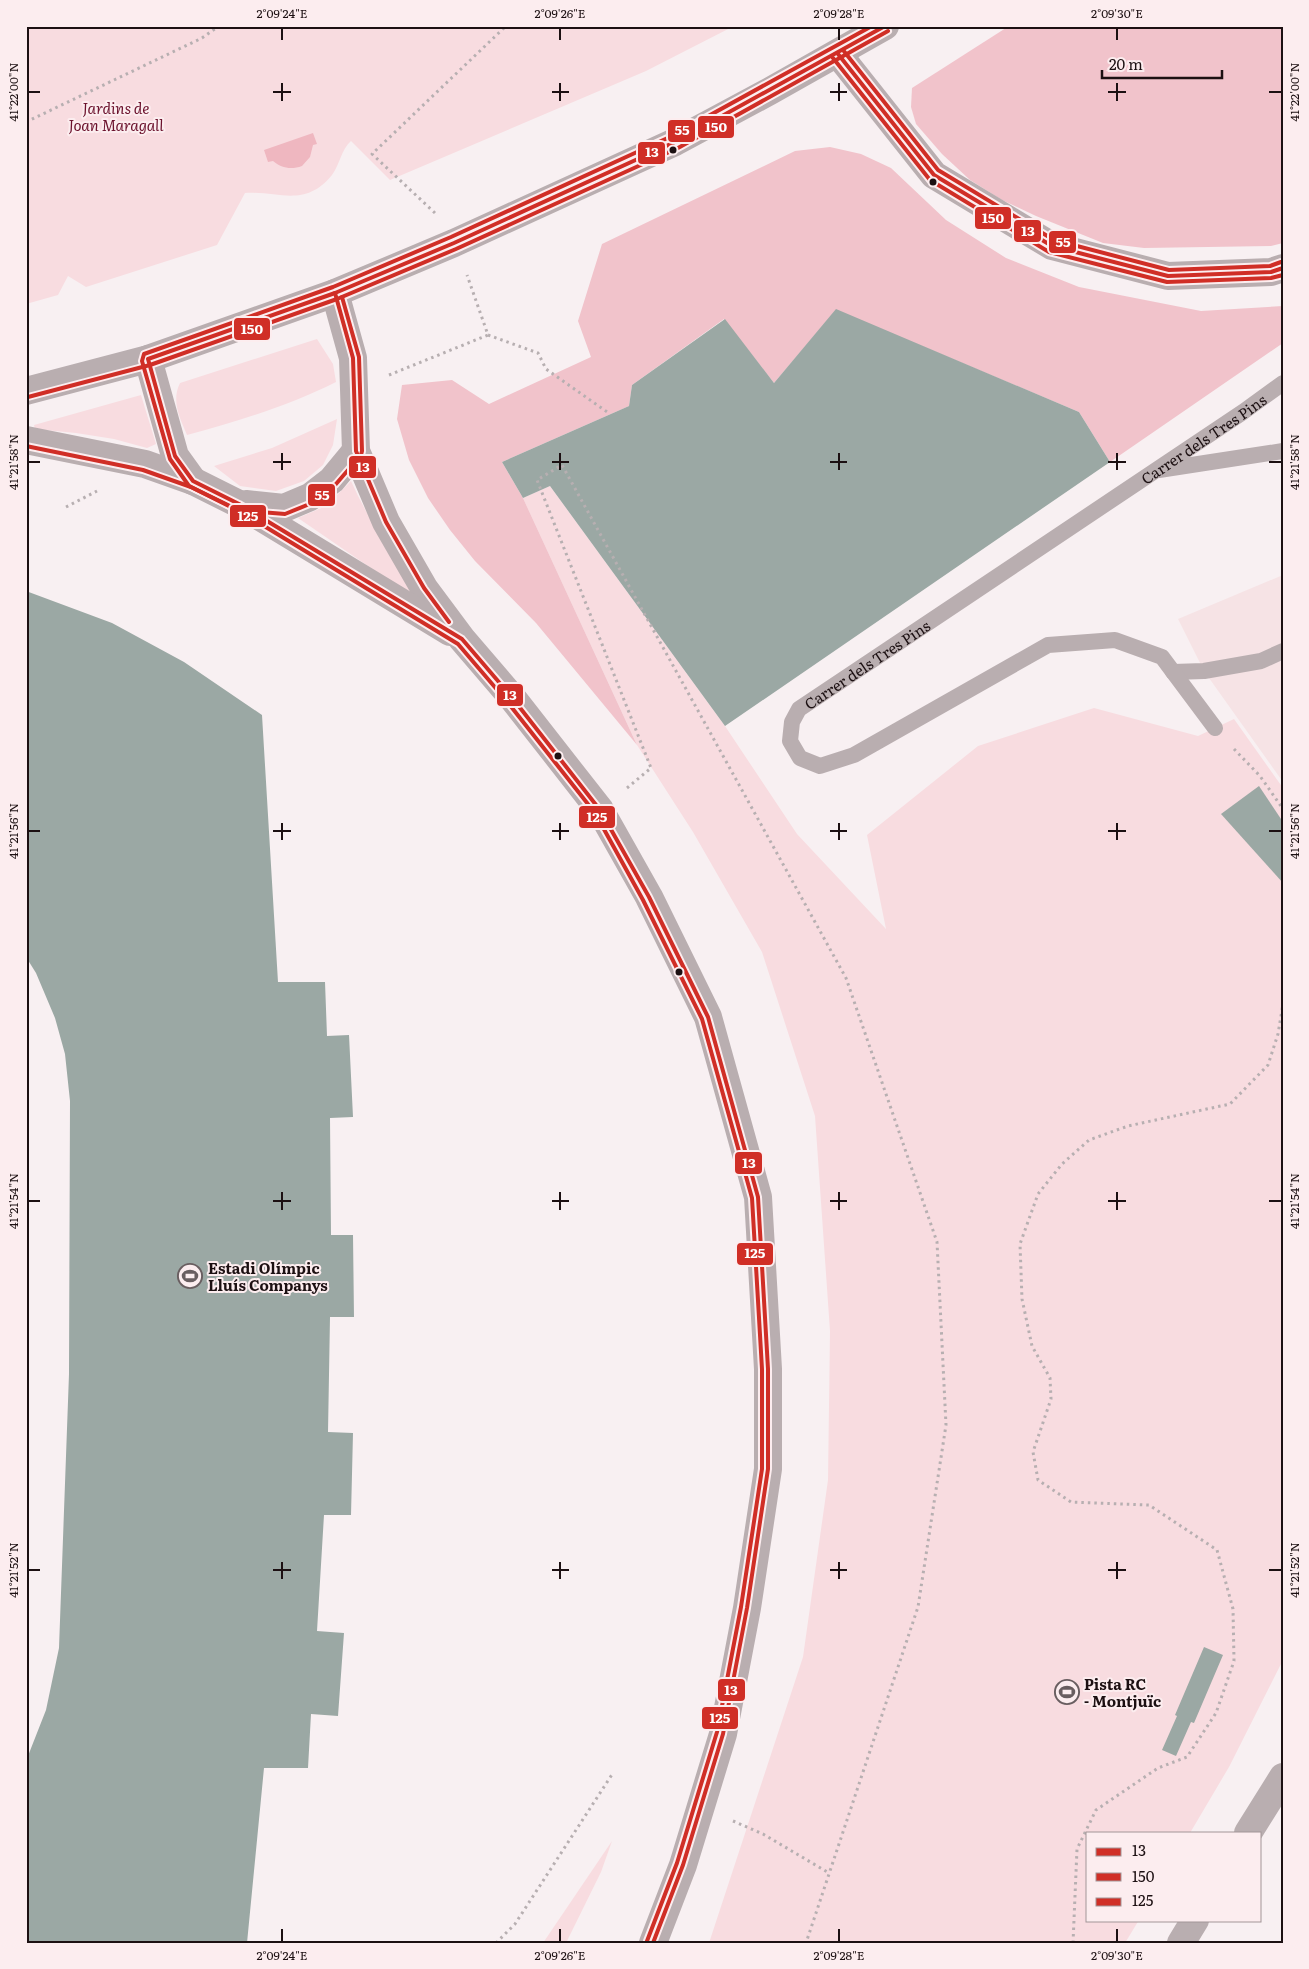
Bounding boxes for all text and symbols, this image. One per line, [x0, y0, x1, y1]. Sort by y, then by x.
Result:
text: 2°09'24"E [256, 4, 308, 22]
text: 2°09'26"E [535, 4, 586, 22]
text: 2°09'28"E [813, 4, 865, 22]
text: 2°09'30"E [1091, 4, 1143, 22]
scale bar [1102, 48, 1222, 80]
text: 20 m [1109, 52, 1143, 75]
text: 41°22'00"N [4, 63, 22, 121]
text: 41°22'00"N [1285, 63, 1303, 121]
park label: Jardins de Joan Maragall [68, 96, 164, 136]
line badge: 150 [697, 115, 735, 139]
text: 150 [705, 116, 727, 136]
line badge: 55 [667, 119, 696, 143]
text: 55 [674, 119, 690, 139]
line badge: 13 [637, 141, 666, 165]
text: 13 [645, 141, 659, 161]
unlabelled marker [668, 145, 678, 155]
unlabelled marker [928, 177, 938, 187]
line badge: 150 [974, 206, 1012, 230]
text: 150 [982, 207, 1004, 227]
line badge: 13 [1013, 219, 1042, 243]
text: 13 [1021, 220, 1035, 240]
line badge: 55 [1048, 230, 1077, 254]
text: 55 [1055, 231, 1071, 251]
line badge: 150 [233, 317, 271, 341]
text: 150 [241, 318, 263, 338]
street label: Carrer dels Tres Pins [1136, 387, 1271, 489]
text: 41°21'58"N [4, 434, 22, 490]
text: 41°21'58"N [1285, 434, 1303, 490]
line badge: 13 [348, 455, 377, 479]
text: 13 [356, 456, 370, 476]
line badge: 55 [307, 483, 336, 507]
text: 55 [314, 484, 330, 504]
line badge: 125 [229, 504, 267, 528]
text: 125 [238, 505, 259, 525]
street label: Carrer dels Tres Pins [799, 613, 934, 714]
line badge: 13 [496, 683, 524, 707]
text: 13 [503, 684, 517, 704]
unlabelled marker [553, 751, 563, 761]
text: 41°21'56"N [4, 803, 22, 859]
text: 41°21'56"N [1285, 803, 1303, 859]
line badge: 125 [578, 805, 616, 829]
text: 125 [587, 806, 608, 826]
unlabelled marker [674, 967, 684, 977]
line badge: 13 [734, 1151, 763, 1175]
text: 13 [742, 1152, 756, 1172]
text: 41°21'54"N [4, 1173, 22, 1229]
text: 41°21'54"N [1285, 1173, 1303, 1229]
line badge: 125 [736, 1242, 774, 1266]
text: 125 [745, 1242, 766, 1262]
place label: Estadi Olímpic Lluís Companys [208, 1256, 328, 1296]
sports icon: Estadi Olímpic Lluís Companys [177, 1263, 203, 1289]
text: 41°21'52"N [4, 1542, 22, 1598]
text: 41°21'52"N [1285, 1542, 1303, 1598]
place label: Pista RC - Montjuïc [1084, 1672, 1161, 1712]
line badge: 13 [717, 1678, 746, 1702]
text: 13 [724, 1679, 738, 1699]
sports icon: Pista RC - Montjuïc [1054, 1679, 1080, 1705]
line badge: 125 [701, 1706, 739, 1730]
text: 125 [710, 1707, 731, 1727]
legend [1086, 1832, 1262, 1922]
text: 13 [1132, 1838, 1146, 1861]
text: 150 [1132, 1864, 1155, 1887]
text: 125 [1132, 1888, 1154, 1911]
text: 2°09'24"E [256, 1946, 308, 1964]
text: 2°09'26"E [535, 1946, 586, 1964]
text: 2°09'28"E [813, 1946, 865, 1964]
text: 2°09'30"E [1091, 1946, 1143, 1964]

